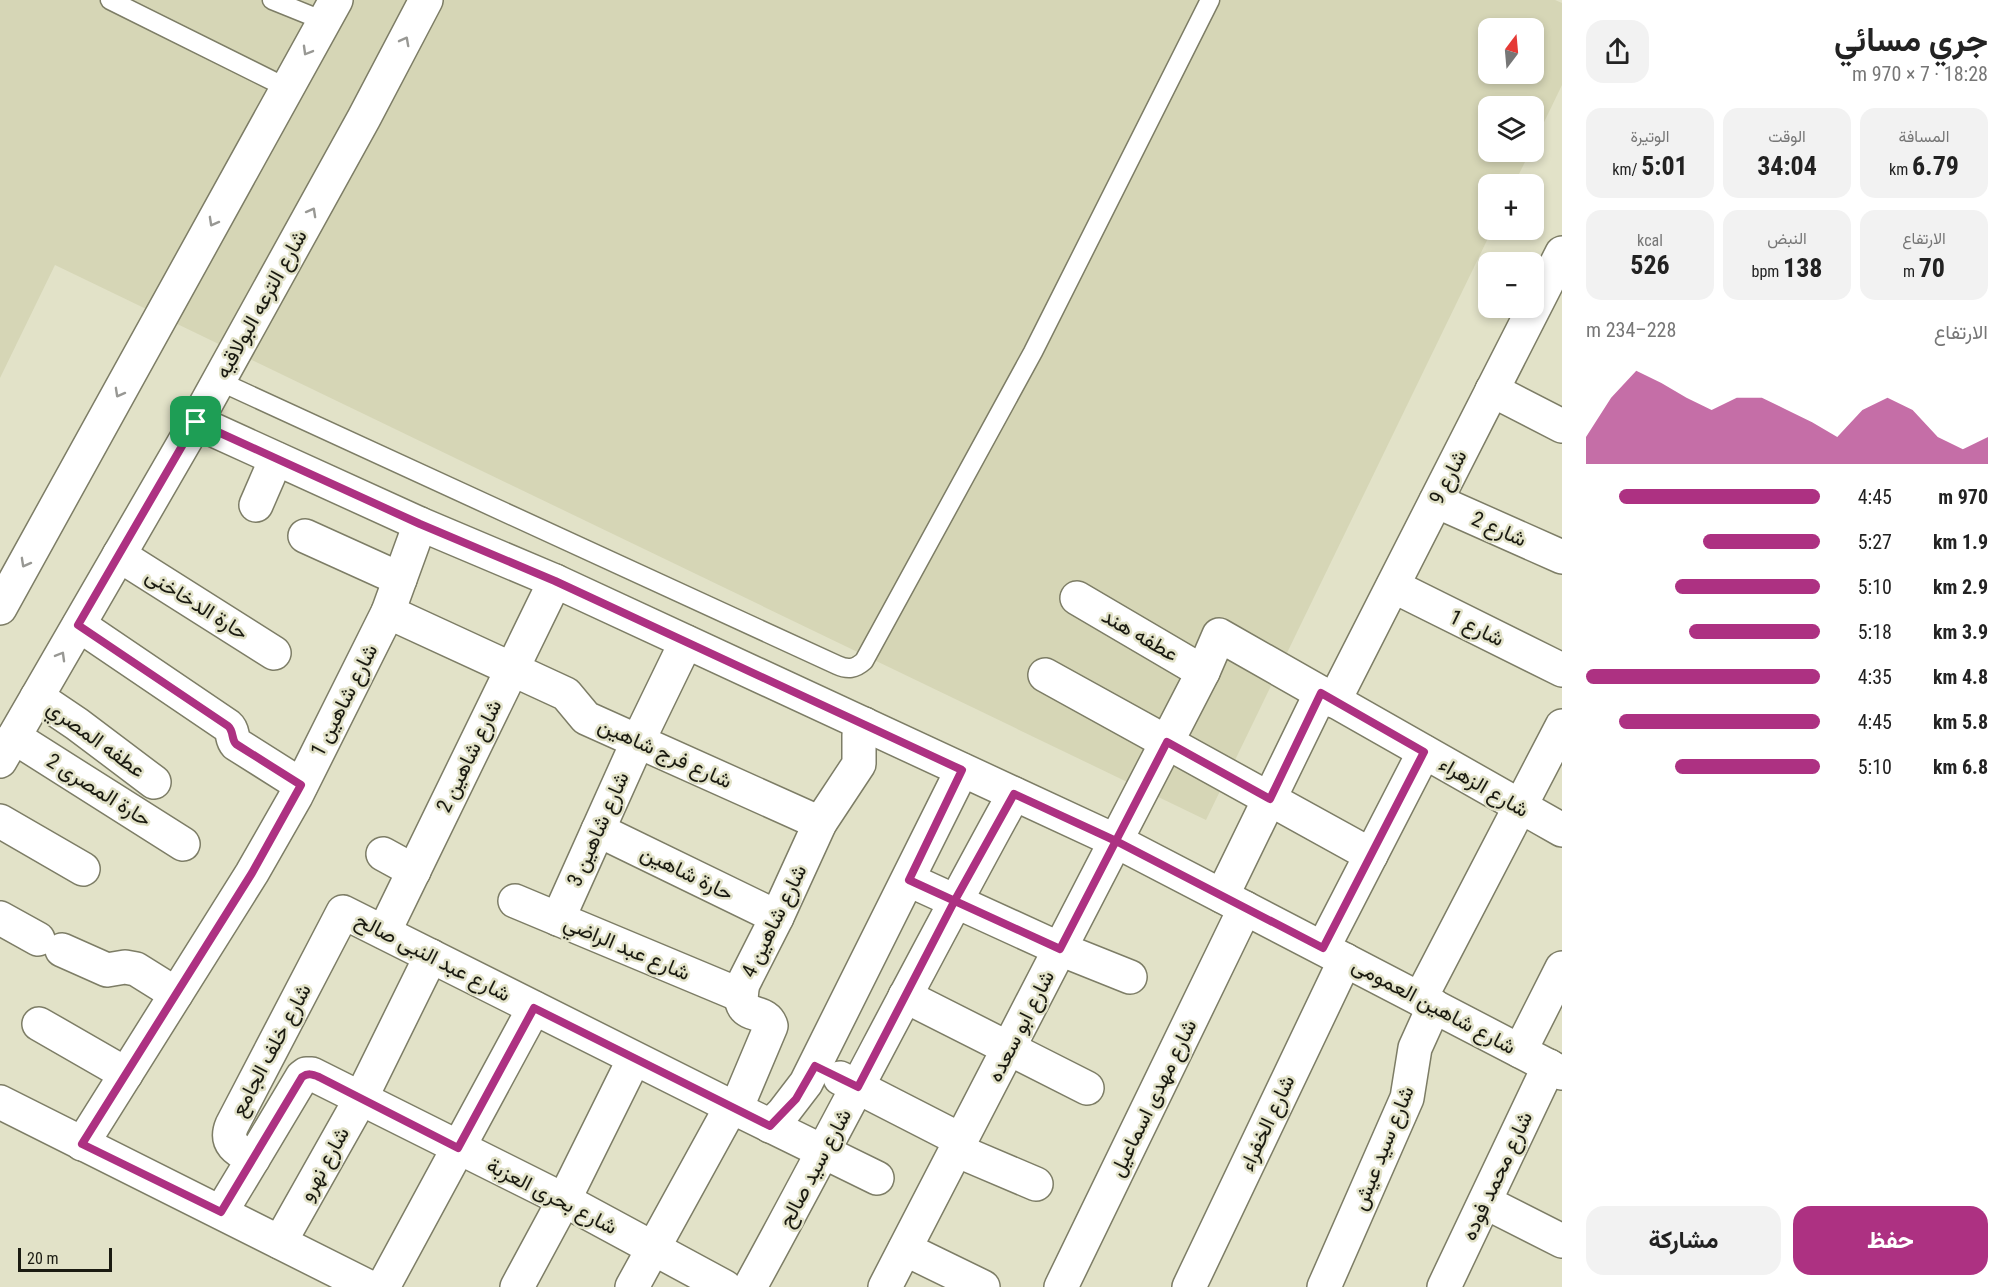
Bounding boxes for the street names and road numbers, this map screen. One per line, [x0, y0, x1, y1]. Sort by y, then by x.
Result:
street label: شارع الترعه البولاقيه [210, 225, 314, 383]
street label: شارع 9 [1424, 446, 1474, 509]
street label: شارع 2 [1467, 506, 1530, 553]
street label: حارة الدخاخنى [141, 563, 253, 646]
street label: عطفه هند [1098, 604, 1182, 666]
street label: شارع 1 [1445, 605, 1508, 653]
street label: شارع شاهين 1 [306, 640, 384, 761]
street label: عطفه المصري [39, 695, 150, 787]
street label: شارع شاهين 2 [431, 696, 508, 817]
street label: شارع فرج شاهين [594, 713, 736, 795]
street label: حارة المصرى 2 [42, 748, 156, 833]
street label: شارع الزهراء [1434, 752, 1533, 824]
street label: شارع شاهين 3 [562, 768, 636, 891]
street label: حارة شاهين [636, 840, 737, 907]
street label: شارع شاهين 4 [736, 861, 813, 982]
street label: شارع عبد النبى صالح [351, 908, 514, 1008]
street label: شارع عبد الراضي [558, 911, 694, 990]
street label: شارع شاهين العمومى [1347, 953, 1520, 1061]
street label: شارع ابو سعده [983, 966, 1061, 1087]
street label: شارع خلف الجامع [226, 980, 318, 1121]
street label: شارع مهدى اسماعيل [1105, 1016, 1203, 1181]
street label: شارع الخفراء [1234, 1071, 1301, 1175]
street label: شارع سيد عيش [1347, 1082, 1421, 1214]
street label: شارع سيد صالح [774, 1105, 858, 1232]
street label: شارع محمد فوده [1457, 1108, 1539, 1245]
street label: شارع نهرو [294, 1123, 356, 1206]
street label: شارع بحرى العزبة [482, 1153, 621, 1241]

